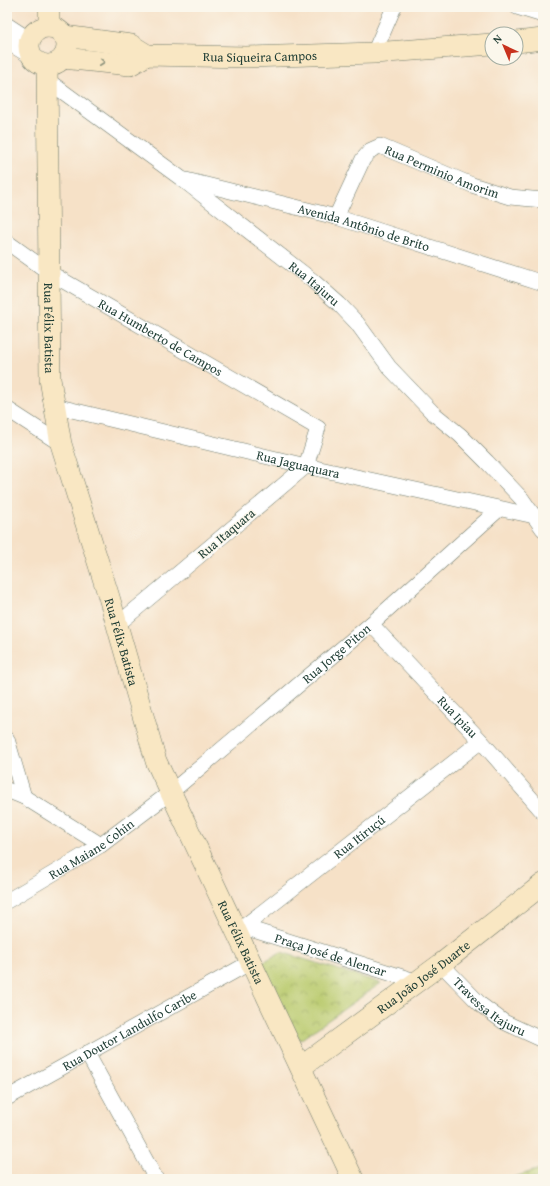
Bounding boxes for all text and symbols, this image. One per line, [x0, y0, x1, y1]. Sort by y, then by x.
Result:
north arrow [484, 26, 524, 66]
text: N [489, 30, 506, 47]
street label: Rua Siqueira Campos [203, 46, 317, 67]
one-way arrow [99, 58, 105, 67]
street label: Rua Perminio Amorim [382, 140, 502, 203]
street label: Avenida Antônio de Brito [296, 199, 432, 256]
street label: Rua Itajuru [285, 257, 344, 310]
street label: Rua Félix Batista [39, 283, 59, 374]
street label: Rua Humberto de Campos [95, 294, 226, 381]
street label: Rua Jaguaquara [255, 445, 342, 483]
street label: Rua Itaquara [194, 503, 260, 563]
street label: Rua Félix Batista [100, 596, 143, 689]
street label: Rua Jorge Piton [298, 619, 375, 688]
street label: Rua Ipiau [433, 692, 482, 742]
street label: Rua Itiruçú [329, 811, 389, 863]
street label: Rua Maiane Cohin [45, 814, 139, 884]
street label: Rua Félix Batista [213, 897, 269, 988]
street label: Praça José de Alencar [272, 928, 390, 982]
street label: Rua João José Duarte [373, 936, 474, 1018]
street label: Travessa Itajuru [449, 973, 529, 1041]
street label: Rua Doutor Landulfo Caribe [59, 985, 200, 1075]

